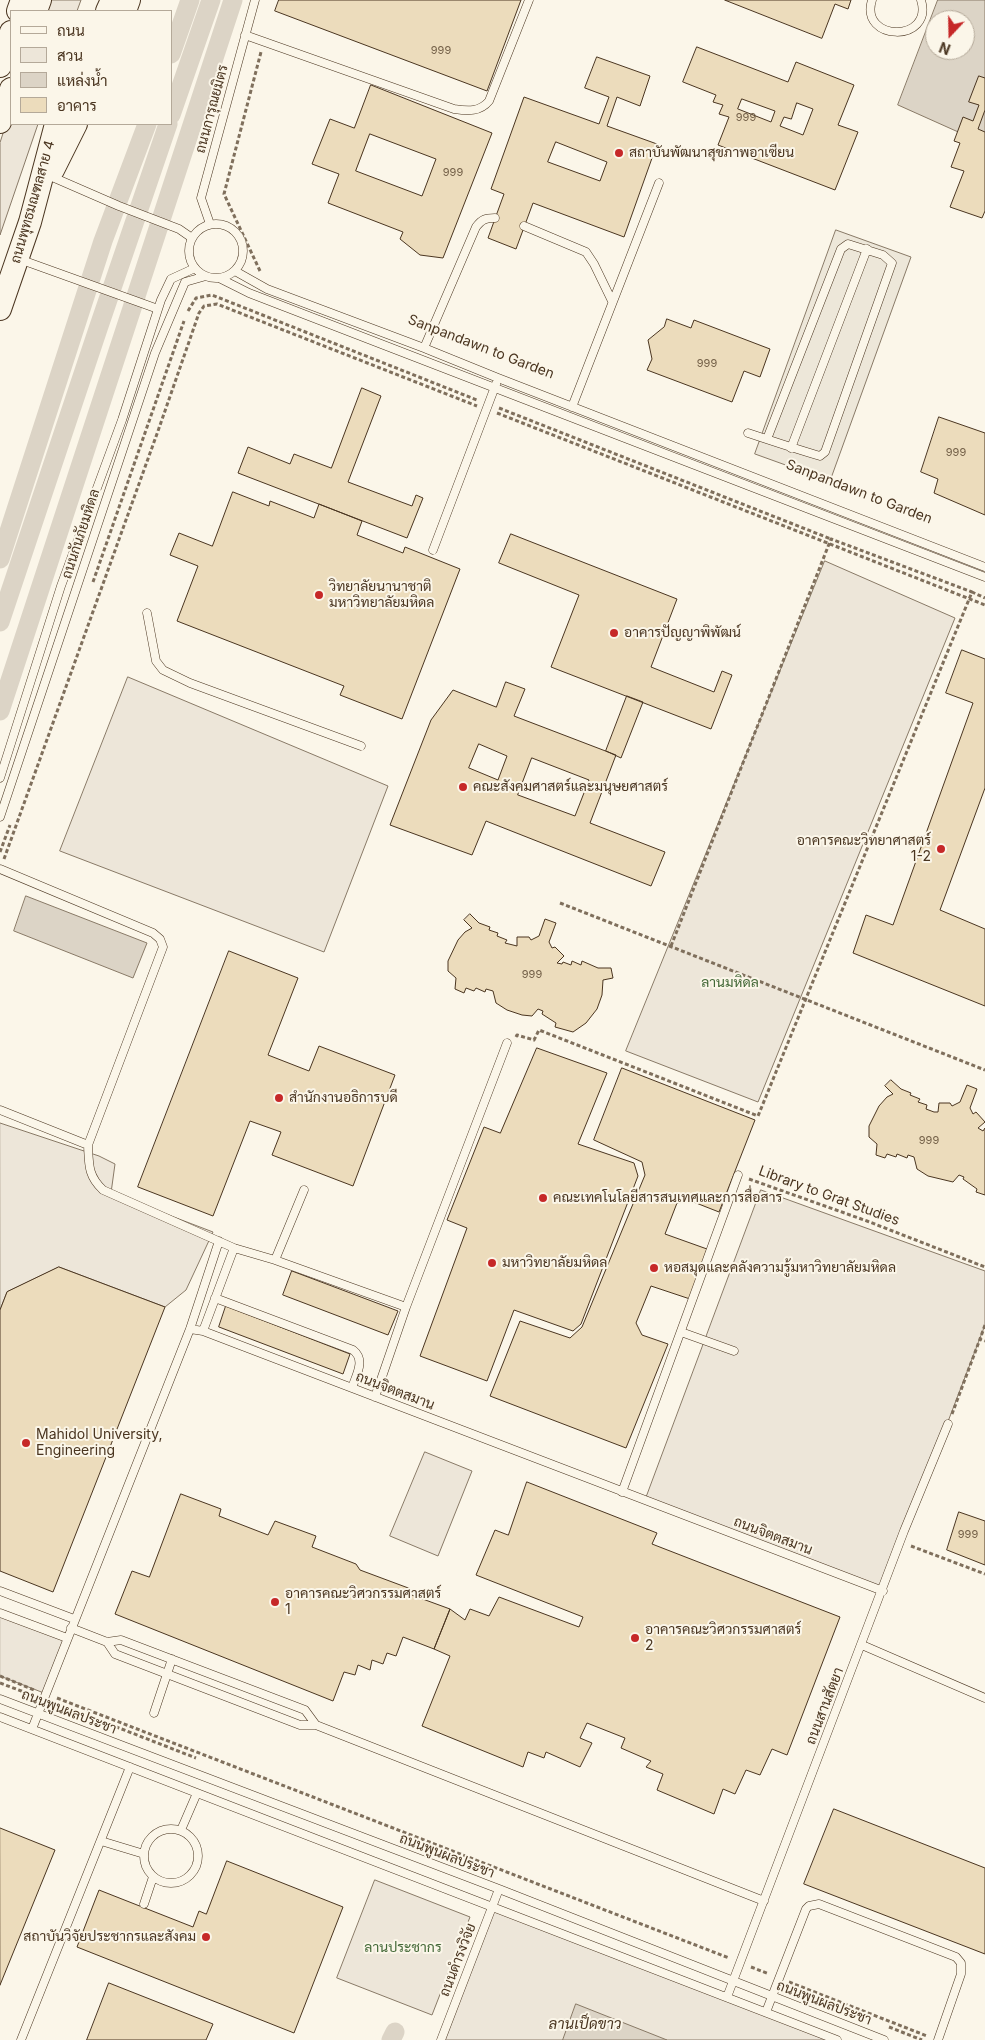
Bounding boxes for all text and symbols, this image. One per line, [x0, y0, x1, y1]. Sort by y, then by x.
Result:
legend [10, 10, 172, 125]
north arrow [925, 10, 975, 60]
text: ถนน [57, 21, 85, 40]
text: N [937, 39, 953, 58]
house number: 999 [431, 44, 451, 58]
text: สวน [57, 46, 83, 65]
street label: ถนนการุณยมิตร [192, 63, 232, 155]
text: แหล่งน้ำ [57, 71, 108, 90]
text: อาคาร [57, 96, 97, 115]
house number: 999 [736, 111, 756, 125]
street label: ถนนพุทธมณฑลสาย 4 [7, 139, 59, 265]
place label: สถาบันพัฒนาสุขภาพอาเซียน [629, 145, 794, 161]
marker: สถาบันพัฒนาสุขภาพอาเซียน [613, 147, 625, 159]
house number: 999 [443, 166, 463, 180]
street label: Sanpandawn to Garden [406, 311, 556, 383]
house number: 999 [697, 357, 717, 371]
house number: 999 [946, 446, 966, 460]
street label: Sanpandawn to Garden [784, 456, 934, 528]
street label: ถนนกันภัยมหิดล [59, 487, 103, 581]
place label: วิทยาลัยนานาชาติ มหาวิทยาลัยมหิดล [329, 579, 434, 612]
marker: วิทยาลัยนานาชาติ มหาวิทยาลัยมหิดล [313, 589, 325, 601]
place label: อาคารปัญญาพิพัฒน์ [624, 625, 741, 641]
marker: อาคารปัญญาพิพัฒน์ [608, 627, 620, 639]
place label: คณะสังคมศาสตร์และมนุษยศาสตร์ [473, 779, 668, 795]
marker: คณะสังคมศาสตร์และมนุษยศาสตร์ [457, 781, 469, 793]
place label: อาคารคณะวิทยาศาสตร์ 1-2 [797, 833, 931, 866]
marker: อาคารคณะวิทยาศาสตร์ 1-2 [935, 843, 947, 855]
house number: 999 [522, 968, 542, 982]
park label: ลานมหิดล [701, 975, 759, 991]
place label: สำนักงานอธิการบดี [289, 1090, 398, 1106]
marker: สำนักงานอธิการบดี [273, 1092, 285, 1104]
house number: 999 [919, 1134, 939, 1148]
street label: Library to Grat Studies [756, 1163, 902, 1229]
place label: คณะเทคโนโลยีสารสนเทศและการสื่อสาร [553, 1190, 782, 1206]
marker: คณะเทคโนโลยีสารสนเทศและการสื่อสาร [537, 1192, 549, 1204]
place label: มหาวิทยาลัยมหิดล [502, 1255, 607, 1271]
marker: มหาวิทยาลัยมหิดล [486, 1257, 498, 1269]
place label: หอสมุดและคลังความรู้มหาวิทยาลัยมหิดล [664, 1260, 896, 1276]
marker: หอสมุดและคลังความรู้มหาวิทยาลัยมหิดล [648, 1262, 660, 1274]
street label: ถนนจิตตสมาน [353, 1368, 437, 1414]
place label: Mahidol University, Engineering [36, 1427, 162, 1460]
marker: Mahidol University, Engineering [20, 1437, 32, 1449]
street label: ถนนจิตตสมาน [731, 1513, 815, 1559]
house number: 999 [958, 1528, 978, 1542]
place label: อาคารคณะวิศวกรรมศาสตร์ 1 [285, 1586, 441, 1618]
marker: อาคารคณะวิศวกรรมศาสตร์ 1 [269, 1596, 281, 1608]
place label: อาคารคณะวิศวกรรมศาสตร์ 2 [645, 1622, 801, 1654]
marker: อาคารคณะวิศวกรรมศาสตร์ 2 [629, 1632, 641, 1644]
street label: ถนนสานสัตยา [803, 1665, 847, 1747]
street label: ถนนพูนผลประชา [19, 1686, 119, 1738]
street label: ถนนพูนผลประชา [397, 1830, 497, 1882]
street label: ถนนดำรงวิจัย [436, 1921, 480, 1999]
place label: สถาบันวิจัยประชากรและสังคม [23, 1929, 196, 1945]
marker: สถาบันวิจัยประชากรและสังคม [200, 1931, 212, 1943]
park label: ลานประชากร [364, 1940, 442, 1956]
street label: ถนนพูนผลประชา [774, 1977, 874, 2029]
water label: ลานเป็ดขาว [549, 2015, 621, 2033]

